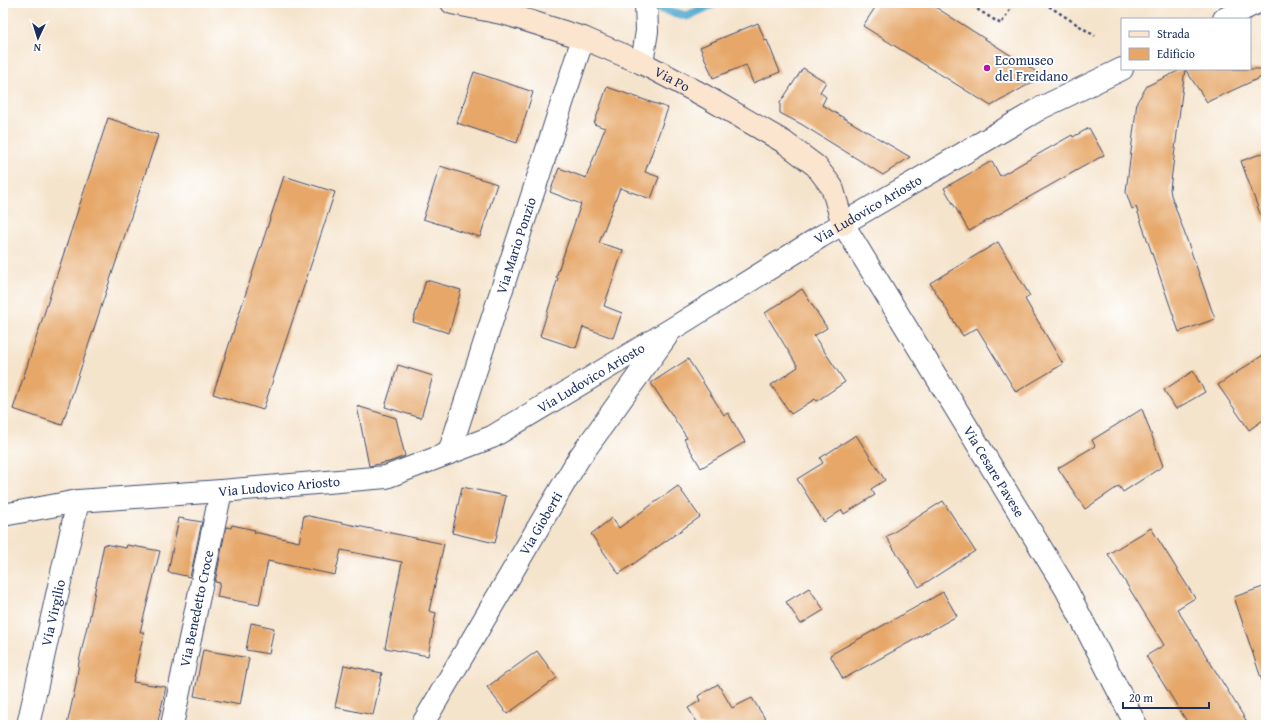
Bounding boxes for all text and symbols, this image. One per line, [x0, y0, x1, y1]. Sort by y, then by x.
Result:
north arrow [18, 18, 58, 58]
legend [1121, 18, 1251, 70]
text: Strada [1157, 25, 1190, 42]
text: N [32, 40, 42, 56]
text: Edificio [1157, 45, 1195, 62]
place label: Ecomuseo del Freidano [995, 50, 1068, 86]
street label: Via Po [651, 61, 694, 96]
marker: Ecomuseo del Freidano [982, 63, 992, 73]
street label: Via Ludovico Ariosto [810, 170, 925, 249]
street label: Via Mario Ponzio [491, 195, 541, 297]
street label: Via Ludovico Ariosto [534, 338, 648, 418]
street label: Via Cesare Pavese [959, 422, 1030, 521]
street label: Via Ludovico Ariosto [218, 471, 341, 501]
street label: Via Gioberti [514, 488, 567, 559]
street label: Via Benedetto Croce [174, 548, 218, 669]
street label: Via Virgilio [36, 578, 70, 648]
scale bar [1123, 684, 1209, 710]
text: 20 m [1129, 689, 1153, 706]

